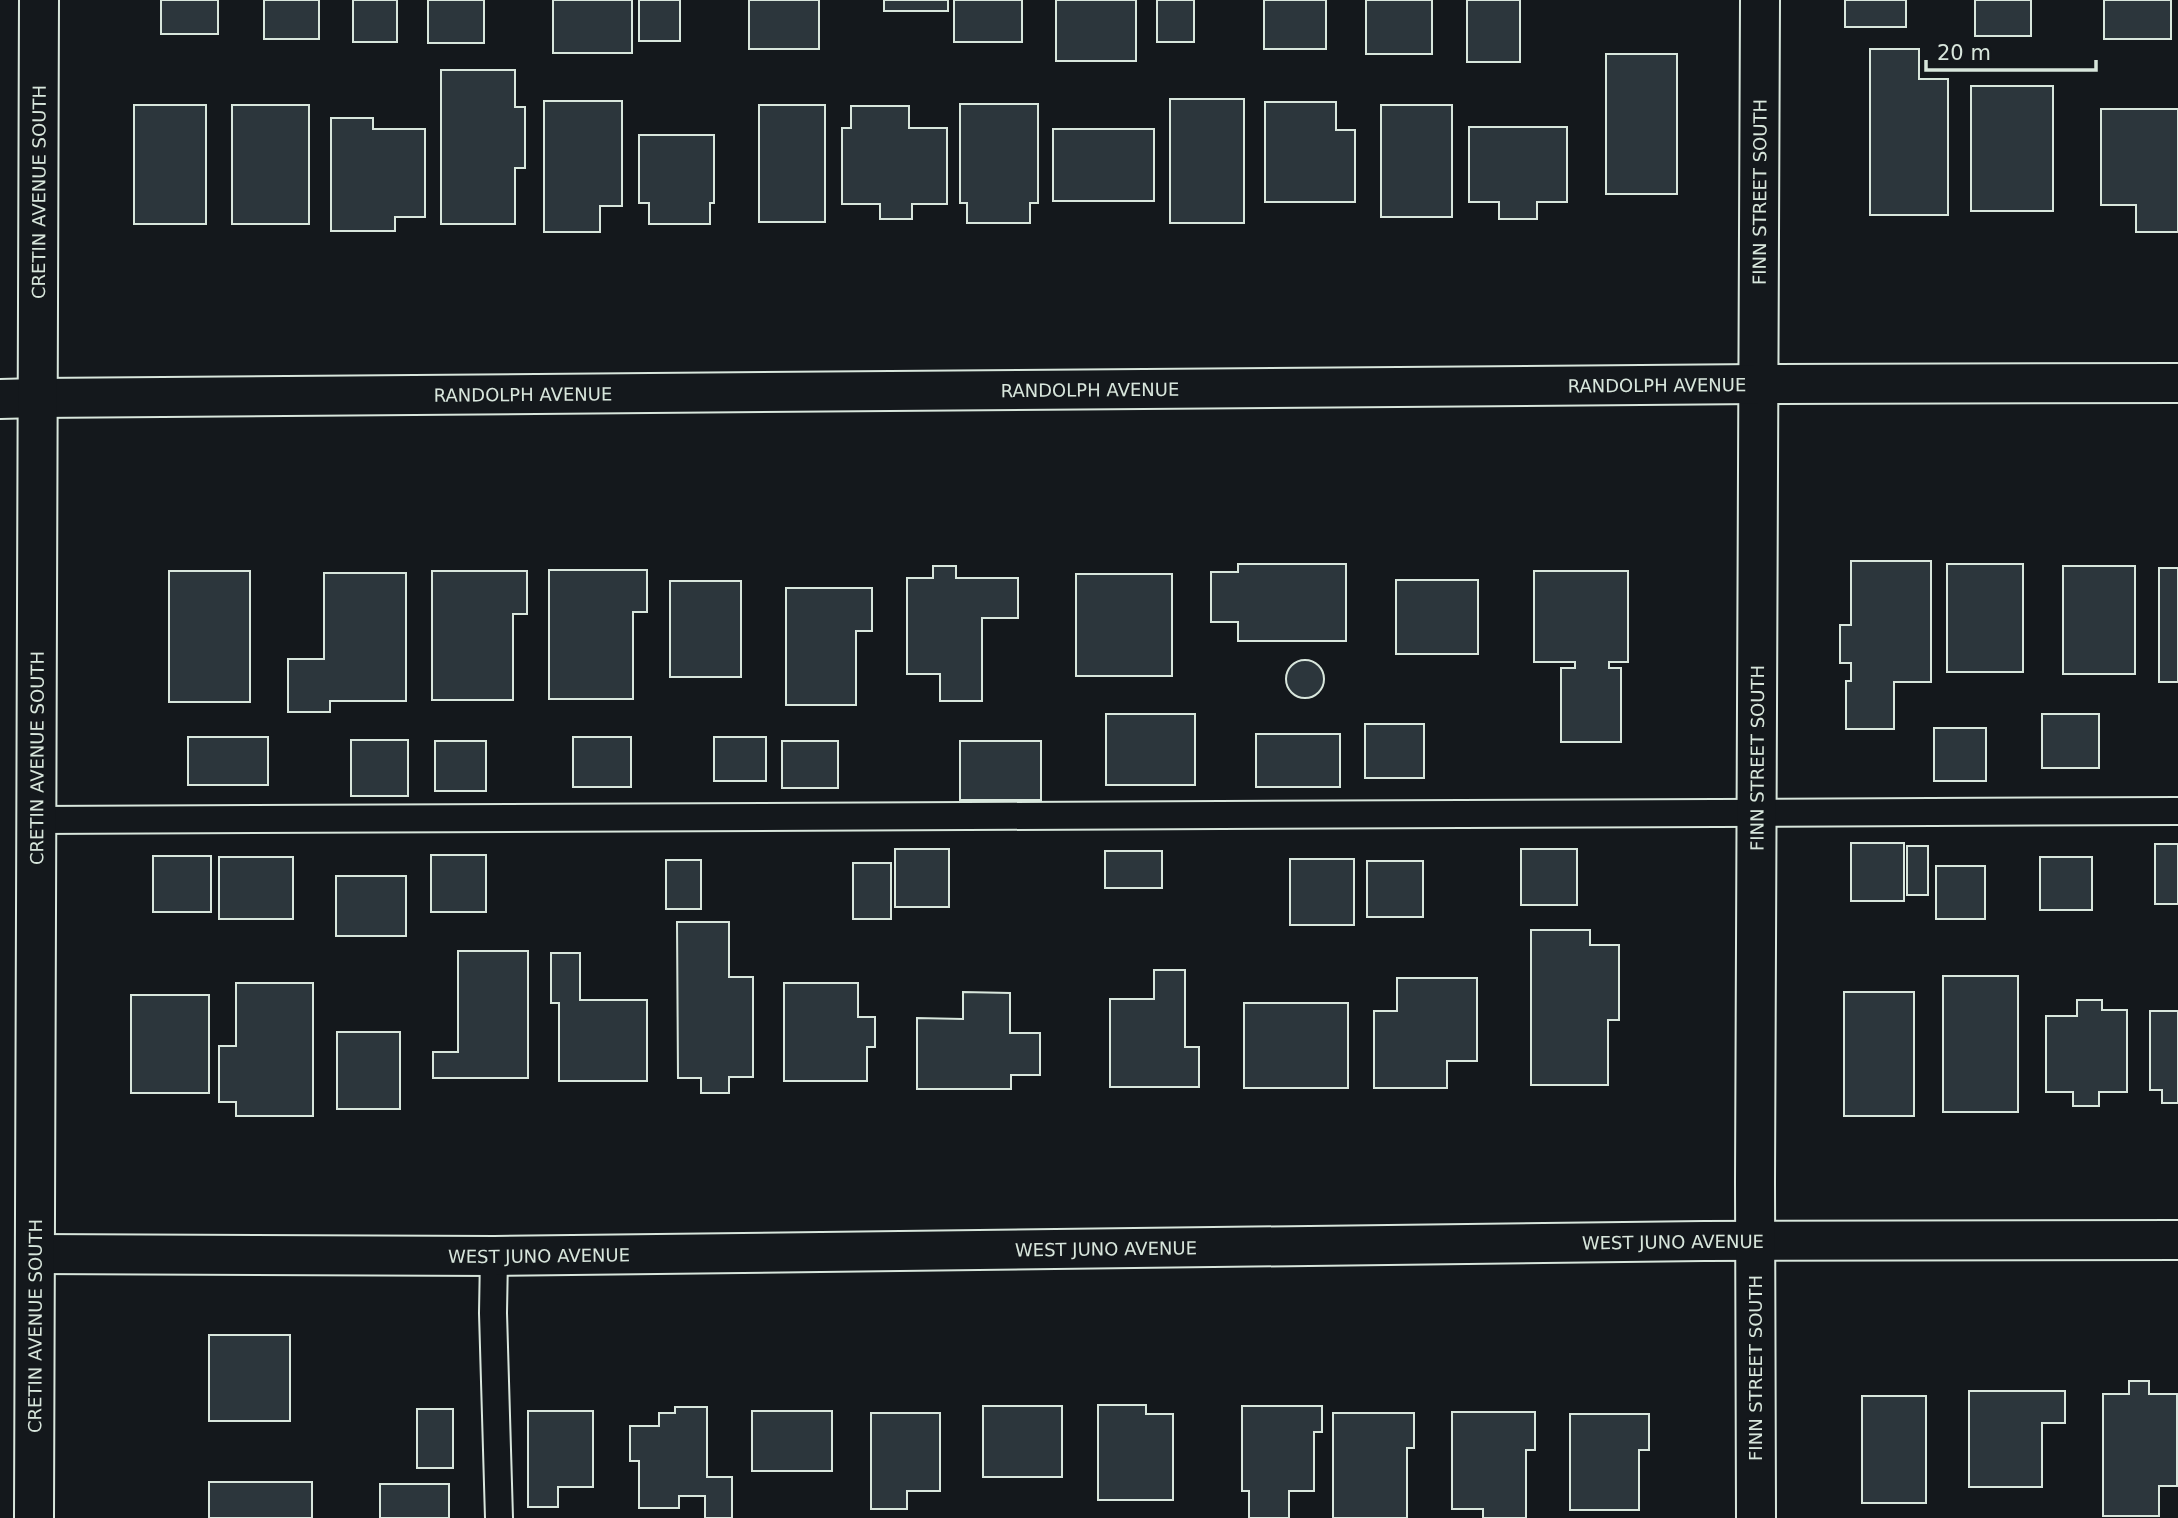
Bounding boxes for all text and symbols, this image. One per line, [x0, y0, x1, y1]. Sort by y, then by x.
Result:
scale bar [1926, 28, 2096, 72]
text: 20 m [1937, 41, 1991, 65]
street label: CRETIN AVENUE SOUTH [28, 85, 49, 299]
street label: FINN STREET SOUTH [1748, 99, 1770, 285]
street label: RANDOLPH AVENUE [1568, 374, 1746, 396]
street label: RANDOLPH AVENUE [1001, 378, 1179, 401]
street label: RANDOLPH AVENUE [434, 383, 612, 405]
street label: CRETIN AVENUE SOUTH [26, 651, 47, 865]
street label: FINN STREET SOUTH [1746, 665, 1768, 851]
street label: CRETIN AVENUE SOUTH [24, 1219, 45, 1433]
street label: WEST JUNO AVENUE [1582, 1230, 1764, 1253]
street label: WEST JUNO AVENUE [1015, 1237, 1197, 1260]
street label: WEST JUNO AVENUE [448, 1244, 630, 1267]
street label: FINN STREET SOUTH [1745, 1275, 1766, 1461]

